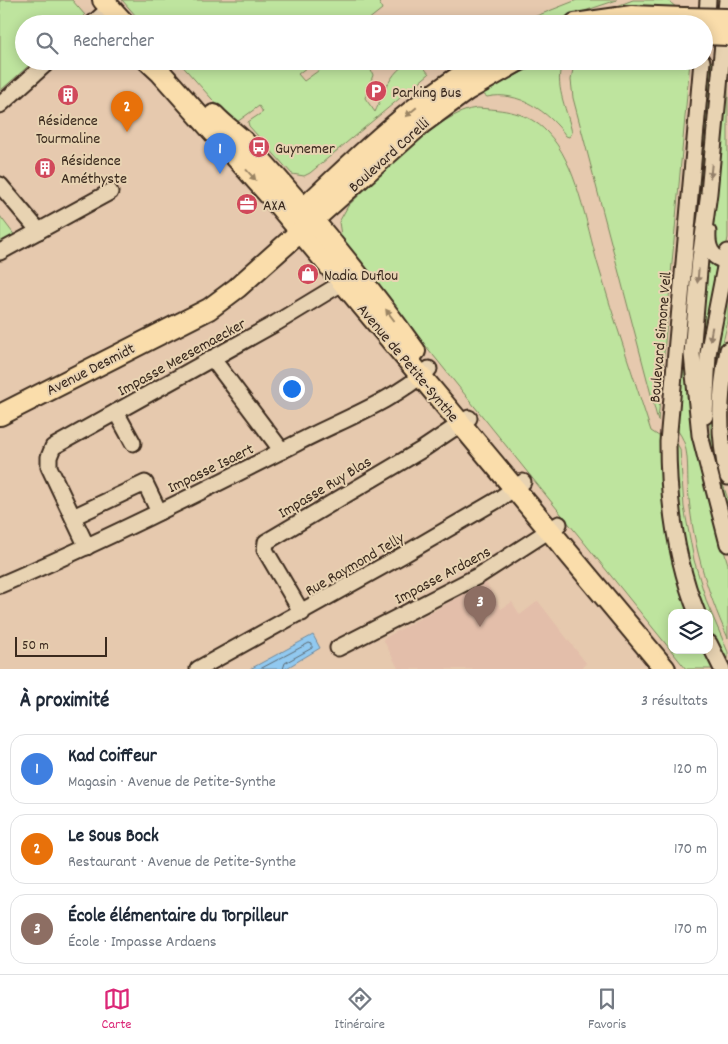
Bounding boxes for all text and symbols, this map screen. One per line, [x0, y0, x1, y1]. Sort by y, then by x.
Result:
search box [15, 15, 713, 70]
icon: search [33, 29, 61, 57]
text: Rechercher [73, 29, 154, 56]
parking icon: Parking Bus [364, 79, 388, 103]
place label: Parking Bus [392, 82, 462, 105]
building icon: Résidence Tourmaline [56, 83, 80, 107]
pin: 2 [111, 91, 143, 132]
one-way arrow [405, 106, 417, 118]
place label: Résidence Tourmaline [36, 110, 100, 151]
street label: Boulevard Corelli [344, 113, 435, 199]
pin: 1 [204, 133, 236, 174]
bus stop icon: Guynemer [247, 135, 271, 159]
place label: Guynemer [275, 138, 335, 161]
place label: Résidence Améthyste [61, 150, 127, 191]
building icon: Résidence Améthyste [33, 156, 57, 180]
one-way arrow [707, 163, 715, 179]
one-way arrow [245, 168, 257, 180]
office icon: AXA [235, 192, 259, 216]
place label: AXA [263, 195, 286, 218]
shop icon: Nadia Duflou [296, 262, 320, 286]
place label: Nadia Duflou [324, 265, 398, 288]
one-way arrow [694, 269, 702, 285]
street label: Boulevard Simone Veil [644, 271, 679, 404]
street label: Avenue de Petite-Synthe [351, 299, 464, 428]
one-way arrow [385, 309, 395, 322]
street label: Impasse Meesemaecker [114, 313, 251, 403]
one-way arrow [707, 327, 715, 343]
street label: Avenue Desmidt [43, 338, 140, 402]
your location [279, 376, 305, 402]
street label: Impasse Isaert [164, 438, 258, 500]
street label: Impasse Ruy Blas [274, 451, 377, 525]
street label: Rue Raymond Telly [301, 527, 410, 603]
street label: Impasse Ardaens [391, 541, 496, 611]
pin: 3 [464, 586, 496, 627]
map controls [668, 609, 713, 654]
button: layers [668, 609, 713, 654]
scale bar [15, 634, 108, 657]
text: 50 m [22, 636, 49, 656]
text: À proximité [20, 687, 109, 717]
text: 3 résultats [641, 690, 708, 713]
text: Kad Coiffeur [68, 744, 157, 771]
text: 1 [35, 758, 39, 781]
text: 120 m [673, 758, 707, 781]
text: Magasin · Avenue de Petite-Synthe [68, 771, 276, 794]
text: Le Sous Bock [68, 824, 159, 851]
text: 2 [34, 838, 41, 861]
text: 170 m [674, 838, 707, 861]
text: Restaurant · Avenue de Petite-Synthe [68, 851, 296, 874]
text: École élémentaire du Torpilleur [68, 904, 288, 931]
text: 3 [33, 918, 41, 941]
text: 170 m [674, 918, 707, 941]
text: École · Impasse Ardaens [68, 931, 217, 954]
tab: Carte [102, 985, 132, 1035]
tab: Itinéraire [335, 985, 385, 1035]
tab: Favoris [588, 985, 626, 1035]

